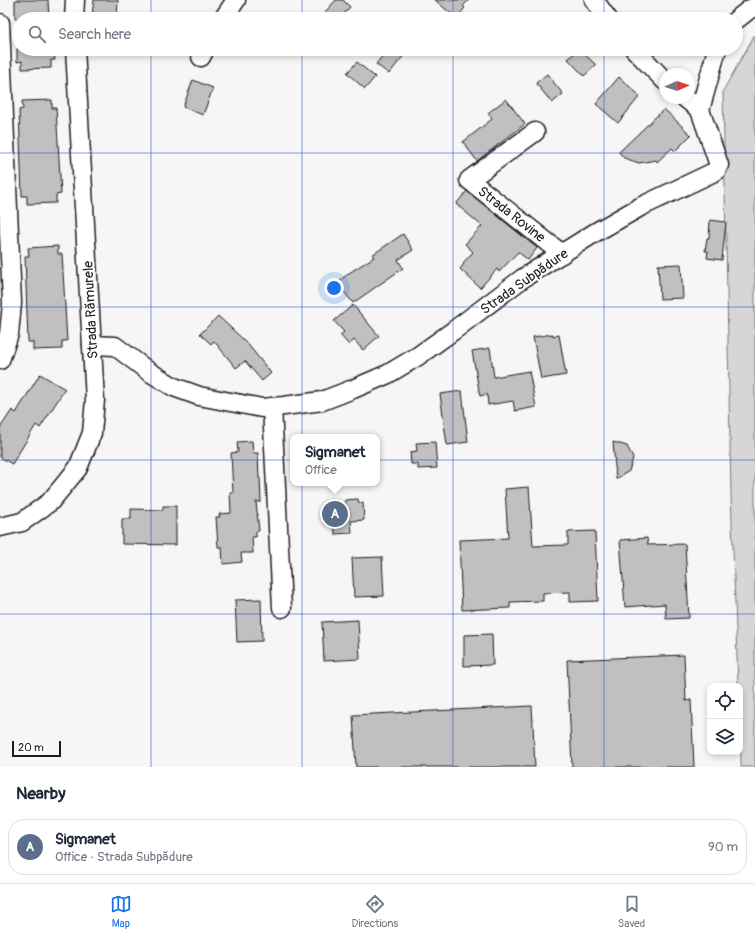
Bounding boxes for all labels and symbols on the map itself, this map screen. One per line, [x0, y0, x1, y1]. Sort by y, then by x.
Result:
north arrow [659, 68, 695, 104]
street label: Strada Rovine [475, 183, 549, 246]
street label: Strada Subpădure [477, 245, 571, 318]
street label: Strada Rămurele [79, 260, 102, 360]
your location [324, 278, 344, 298]
pin: A [322, 499, 348, 529]
scale bar [12, 739, 61, 758]

